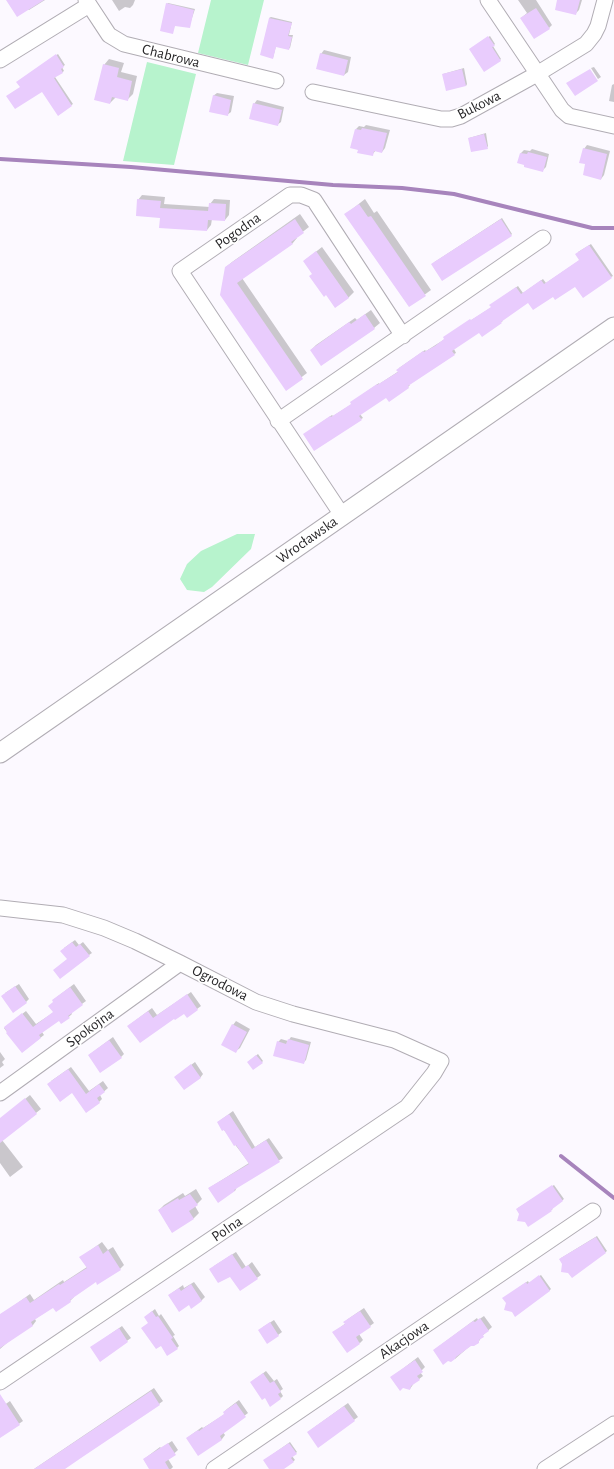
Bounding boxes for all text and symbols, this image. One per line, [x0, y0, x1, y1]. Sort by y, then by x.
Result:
street label: Chabrowa [140, 40, 202, 72]
street label: Bukowa [454, 86, 504, 124]
street label: Pogodna [212, 209, 264, 253]
street label: Wrocławska [273, 512, 341, 568]
street label: Ogrodowa [189, 961, 251, 1005]
street label: Spokojna [63, 1005, 117, 1051]
street label: Polna [208, 1212, 246, 1246]
street label: Akacjowa [376, 1317, 432, 1363]

